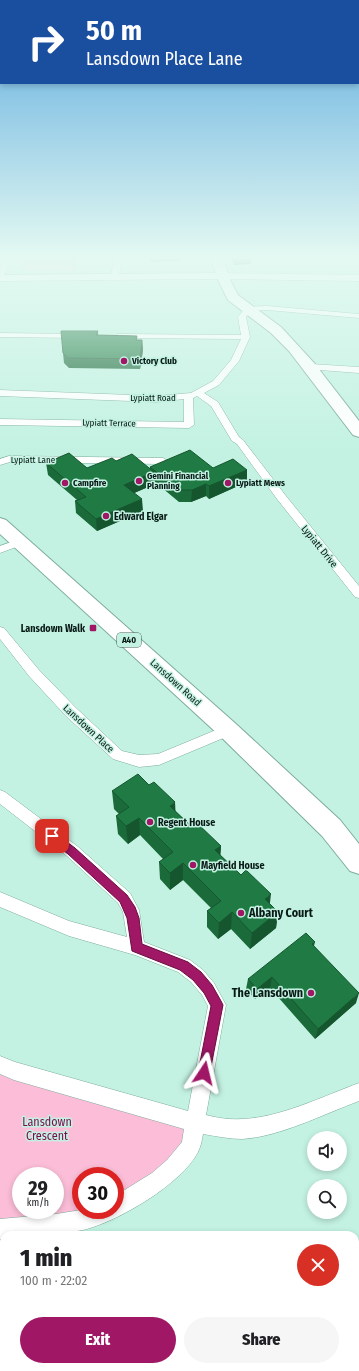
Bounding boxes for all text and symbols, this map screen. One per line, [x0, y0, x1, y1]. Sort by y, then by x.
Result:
text: 50 m [86, 14, 142, 47]
icon: right [20, 16, 72, 68]
text: Lansdown Place Lane [86, 48, 243, 70]
marker: Victory Club [119, 356, 129, 366]
place label: Victory Club [131, 356, 177, 366]
street label: Lypiatt Road [130, 393, 176, 403]
street label: Lypiatt Terrace [82, 418, 136, 428]
street label: Lypiatt Lane [11, 455, 56, 465]
place label: Gemini Financial Planning [147, 471, 209, 491]
marker: Gemini Financial Planning [134, 476, 144, 486]
marker: Campfire [60, 478, 70, 488]
place label: Campfire [73, 478, 107, 488]
marker: Lypiatt Mews [223, 478, 233, 488]
place label: Lypiatt Mews [236, 478, 285, 488]
marker: Edward Elgar [101, 511, 111, 521]
place label: Edward Elgar [114, 511, 168, 523]
street label: Lypiatt Drive [298, 523, 340, 570]
place label: Lansdown Walk [21, 623, 86, 635]
marker: Lansdown Walk [88, 623, 98, 633]
road number: A40 [117, 633, 141, 647]
street label: Lansdown Road [147, 657, 203, 709]
street label: Lansdown Place [60, 702, 116, 755]
marker: Regent House [145, 817, 155, 827]
place label: Regent House [158, 817, 215, 829]
pin [35, 819, 69, 853]
icon: arrive [41, 825, 63, 847]
marker: Mayfield House [188, 860, 198, 870]
place label: Mayfield House [201, 860, 265, 872]
place label: Albany Court [248, 906, 314, 920]
marker: Albany Court [236, 908, 246, 918]
place label: The Lansdown [232, 986, 303, 1000]
marker: The Lansdown [306, 988, 316, 998]
position arrow [183, 1052, 225, 1094]
park label: Lansdown Crescent [22, 1115, 72, 1143]
map controls [307, 1131, 347, 1219]
button: sound [307, 1131, 347, 1171]
speed limit sign: 30 [72, 1167, 124, 1219]
text: 29 [28, 1176, 48, 1200]
button: search [307, 1179, 347, 1219]
text: km/h [27, 1197, 49, 1209]
text: 1 min [20, 1244, 72, 1272]
button: close [297, 1244, 339, 1286]
text: 100 m · 22:02 [20, 1273, 87, 1288]
button: Exit [20, 1317, 176, 1363]
button: Share [184, 1317, 339, 1363]

